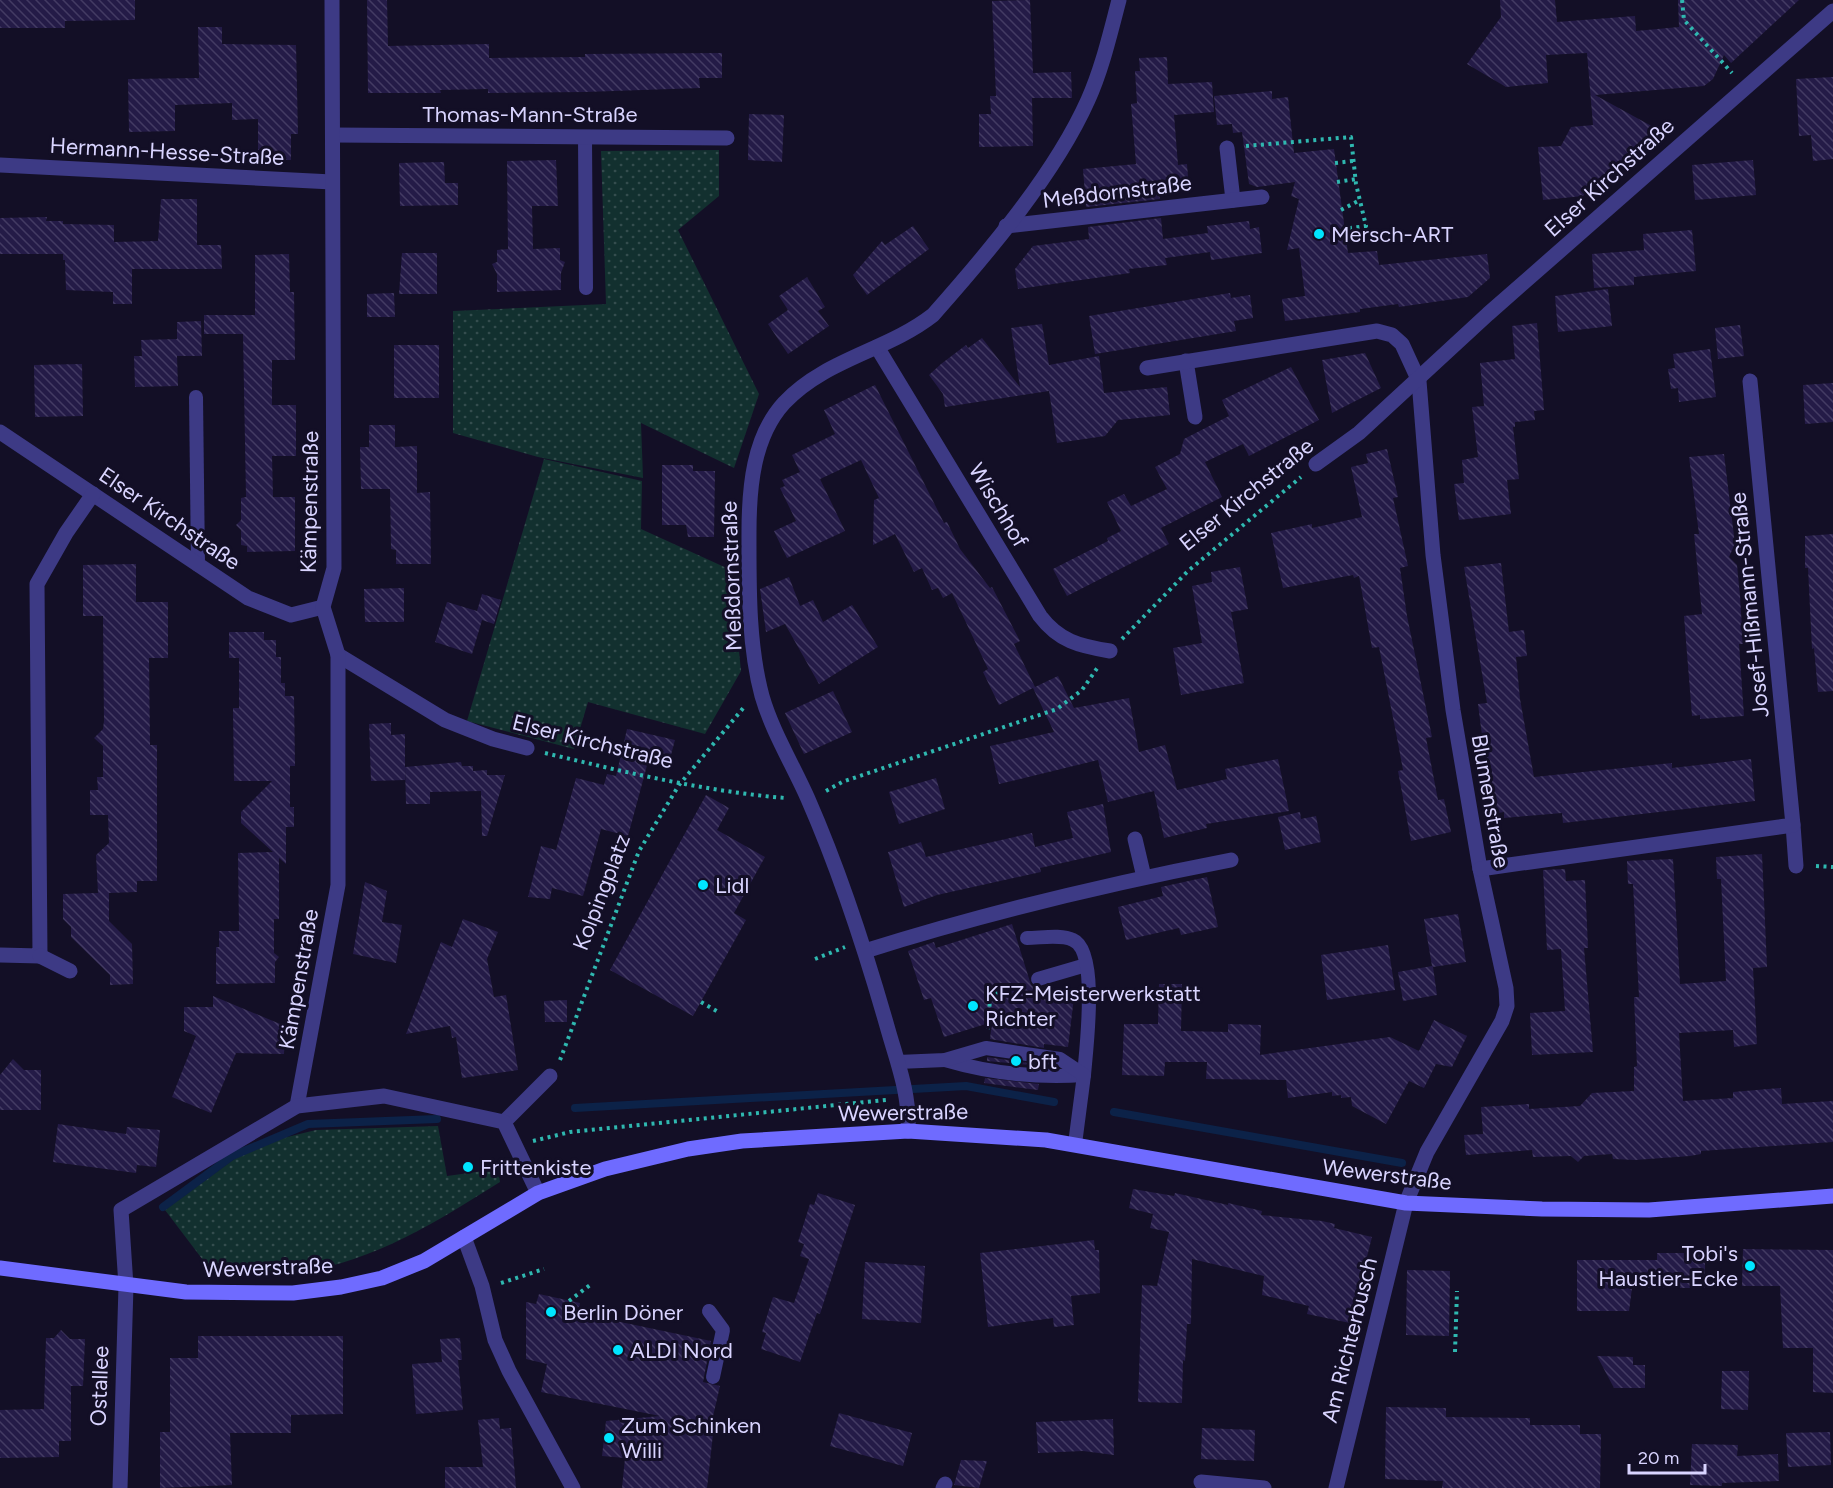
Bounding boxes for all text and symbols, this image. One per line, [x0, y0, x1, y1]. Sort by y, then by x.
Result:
street label: Thomas-Mann-Straße [422, 101, 638, 128]
street label: Elser Kirchstraße [1539, 112, 1680, 243]
street label: Hermann-Hesse-Straße [49, 132, 285, 171]
street label: Meßdornstraße [1041, 169, 1193, 214]
place label: Mersch-ART [1331, 221, 1453, 248]
marker: Mersch-ART [1312, 227, 1326, 241]
street label: Kämpenstraße [295, 431, 324, 573]
street label: Elser Kirchstraße [1174, 432, 1319, 557]
street label: Wischhof [963, 458, 1035, 553]
street label: Elser Kirchstraße [94, 461, 246, 576]
street label: Josef-Hißmann-Straße [1724, 491, 1775, 719]
street label: Meßdornstraße [715, 501, 748, 651]
street label: Elser Kirchstraße [510, 708, 676, 775]
street label: Blumenstraße [1465, 732, 1516, 870]
street label: Kolpingplatz [567, 830, 636, 954]
place label: Lidl [715, 872, 749, 899]
marker: Lidl [696, 878, 710, 892]
street label: Kämpenstraße [273, 907, 324, 1051]
place label: KFZ-Meisterwerkstatt Richter [985, 980, 1201, 1032]
marker: KFZ-Meisterwerkstatt Richter [966, 999, 980, 1013]
place label: bft [1028, 1048, 1057, 1075]
marker: bft [1009, 1054, 1023, 1068]
street label: Wewerstraße [838, 1098, 968, 1127]
street label: Wewerstraße [1321, 1153, 1453, 1196]
place label: Frittenkiste [480, 1154, 591, 1181]
marker: Frittenkiste [461, 1160, 475, 1174]
place label: Tobi's Haustier-Ecke [1598, 1240, 1738, 1292]
street label: Wewerstraße [203, 1252, 333, 1283]
street label: Am Richterbusch [1316, 1255, 1383, 1426]
marker: Tobi's Haustier-Ecke [1743, 1259, 1757, 1273]
place label: Berlin Döner [563, 1299, 684, 1326]
marker: Berlin Döner [544, 1305, 558, 1319]
place label: ALDI Nord [630, 1337, 733, 1364]
marker: ALDI Nord [611, 1343, 625, 1357]
street label: Ostallee [85, 1345, 114, 1427]
place label: Zum Schinken Willi [621, 1412, 761, 1464]
marker: Zum Schinken Willi [602, 1431, 616, 1445]
scale bar [1629, 1437, 1706, 1475]
text: 20 m [1638, 1447, 1679, 1469]

